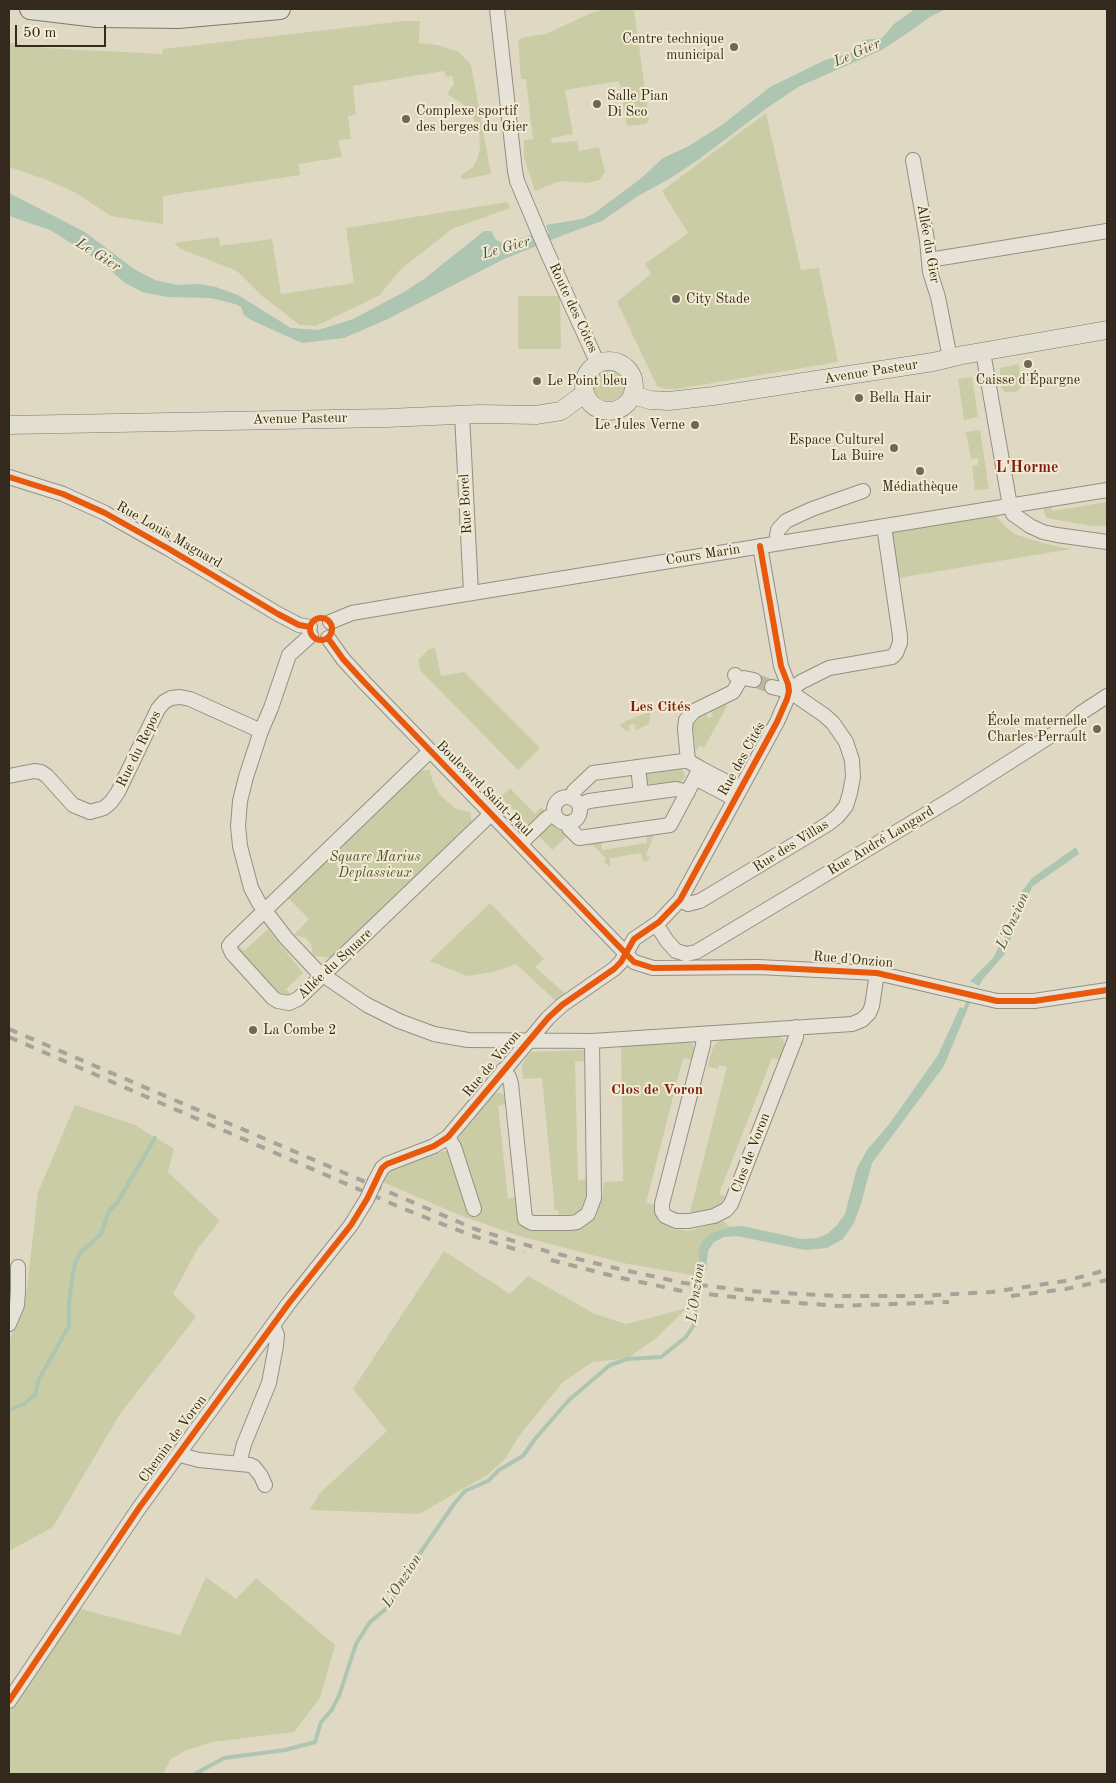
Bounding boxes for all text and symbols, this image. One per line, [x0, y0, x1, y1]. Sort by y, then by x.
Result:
scale bar [18, 15, 109, 47]
text: 50 m [23, 26, 57, 41]
place label: Centre technique municipal [622, 31, 724, 64]
water label: Le Gier [831, 35, 883, 71]
marker: Centre technique municipal [728, 41, 740, 53]
place label: Salle Pian Di Sco [607, 88, 668, 120]
marker: Salle Pian Di Sco [591, 98, 603, 110]
place label: Complexe sportif des berges du Gier [416, 103, 528, 136]
marker: Complexe sportif des berges du Gier [400, 113, 412, 125]
street label: Allée du Gier [913, 203, 943, 285]
water label: Le Gier [480, 233, 532, 263]
water label: Le Gier [72, 234, 124, 276]
street label: Route des Côtes [545, 260, 601, 356]
place label: City Stade [686, 291, 750, 307]
marker: City Stade [670, 293, 682, 305]
street label: Avenue Pasteur [823, 356, 919, 388]
marker: Caisse d'Épargne [1022, 358, 1034, 370]
place label: Caisse d'Épargne [976, 372, 1080, 388]
place label: Le Point bleu [547, 373, 627, 389]
marker: Le Point bleu [531, 375, 543, 387]
place label: Bella Hair [869, 390, 931, 406]
marker: Bella Hair [853, 392, 865, 404]
street label: Avenue Pasteur [252, 410, 348, 428]
place label: Le Jules Verne [594, 417, 685, 433]
marker: Le Jules Verne [689, 419, 701, 431]
place label: Espace Culturel La Buire [789, 432, 884, 464]
marker: Espace Culturel La Buire [888, 442, 900, 454]
district label: L'Horme [995, 458, 1059, 478]
marker: Médiathèque [914, 465, 926, 477]
street label: Rue Borel [456, 473, 476, 535]
place label: Médiathèque [882, 479, 958, 495]
street label: Rue Louis Magnard [113, 498, 225, 572]
street label: Cours Marin [665, 541, 741, 569]
district label: Les Cités [629, 698, 691, 716]
street label: Rue du Repos [113, 708, 165, 790]
place label: École maternelle Charles Perrault [987, 713, 1087, 746]
street label: Rue des Cités [715, 719, 769, 799]
marker: École maternelle Charles Perrault [1091, 723, 1103, 735]
street label: Boulevard Saint-Paul [432, 737, 536, 841]
street label: Rue André Langard [825, 803, 937, 879]
street label: Rue des Villas [750, 816, 832, 876]
park label: Square Marius Deplassieux [329, 849, 421, 882]
water label: L'Onzion [993, 890, 1033, 952]
street label: Allée du Square [294, 925, 376, 1003]
street label: Rue d'Onzion [812, 948, 894, 972]
place label: La Combe 2 [263, 1022, 336, 1038]
marker: La Combe 2 [247, 1024, 259, 1036]
street label: Rue de Voron [459, 1027, 525, 1101]
district label: Clos de Voron [611, 1081, 703, 1099]
street label: Clos de Voron [728, 1111, 774, 1195]
water label: L'Onzion [683, 1262, 709, 1324]
street label: Chemin de Voron [136, 1392, 210, 1486]
water label: L'Onzion [378, 1551, 426, 1611]

